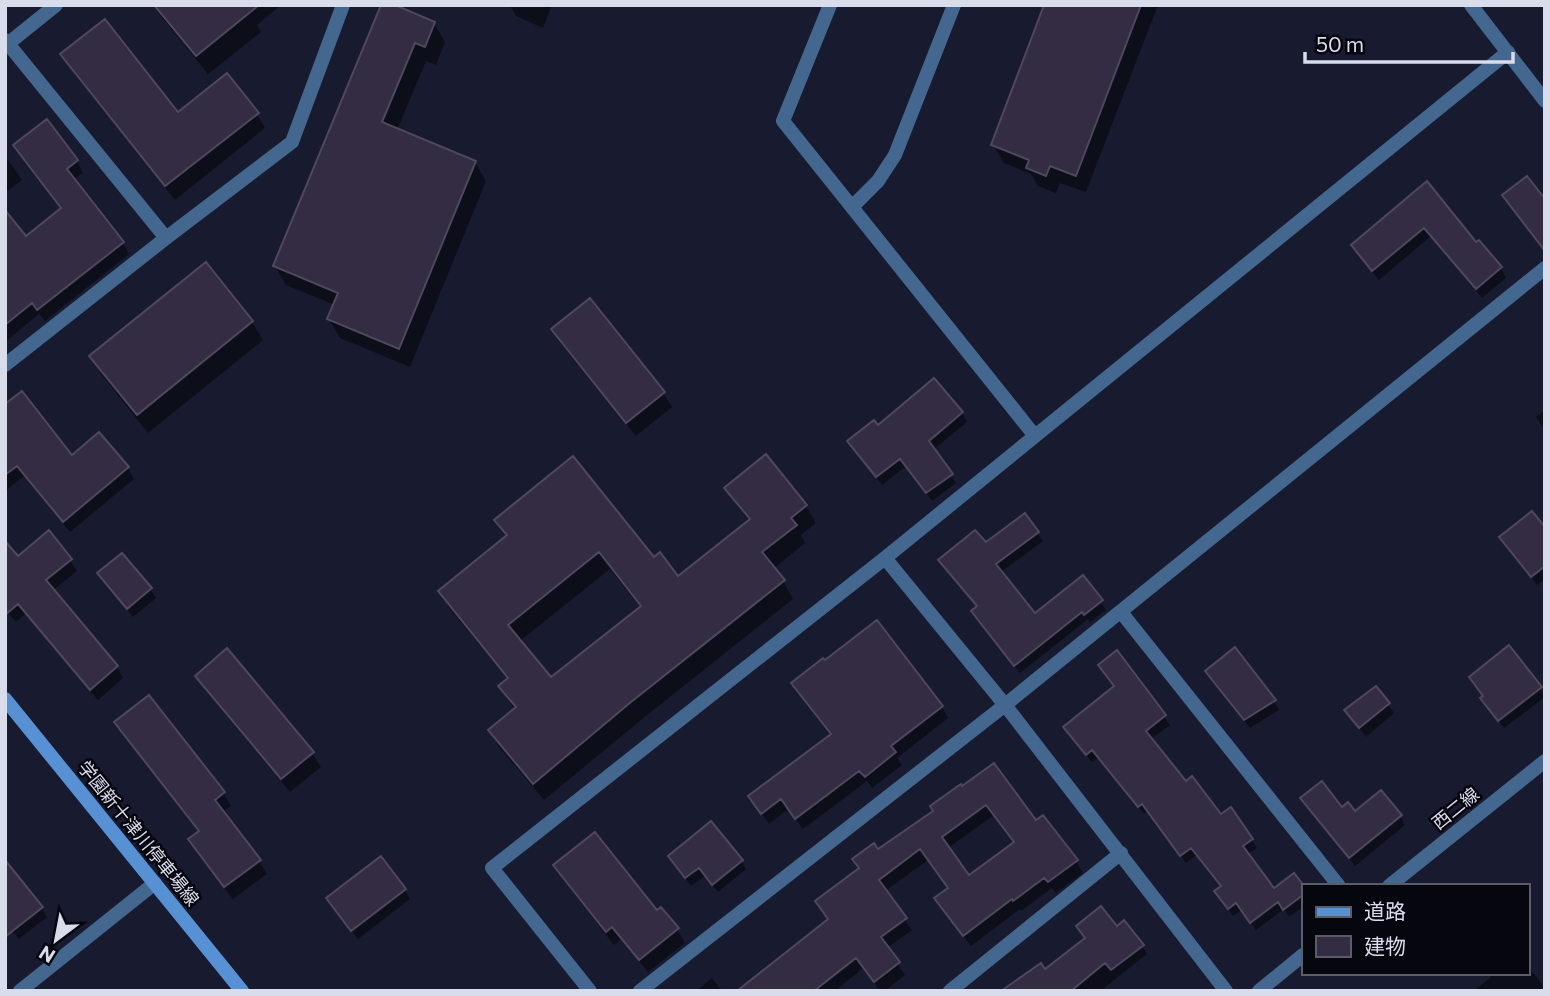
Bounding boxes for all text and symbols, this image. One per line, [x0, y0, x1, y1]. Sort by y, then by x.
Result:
scale bar [1305, 21, 1513, 65]
text: 50 m [1316, 31, 1364, 56]
street label: 学園新十津川停車場線 [74, 756, 204, 910]
street label: 西二線 [1427, 782, 1483, 834]
legend [1302, 884, 1529, 975]
text: 道路 [1364, 898, 1406, 923]
north arrow [21, 905, 91, 975]
text: 建物 [1364, 933, 1406, 958]
text: N [35, 941, 59, 968]

